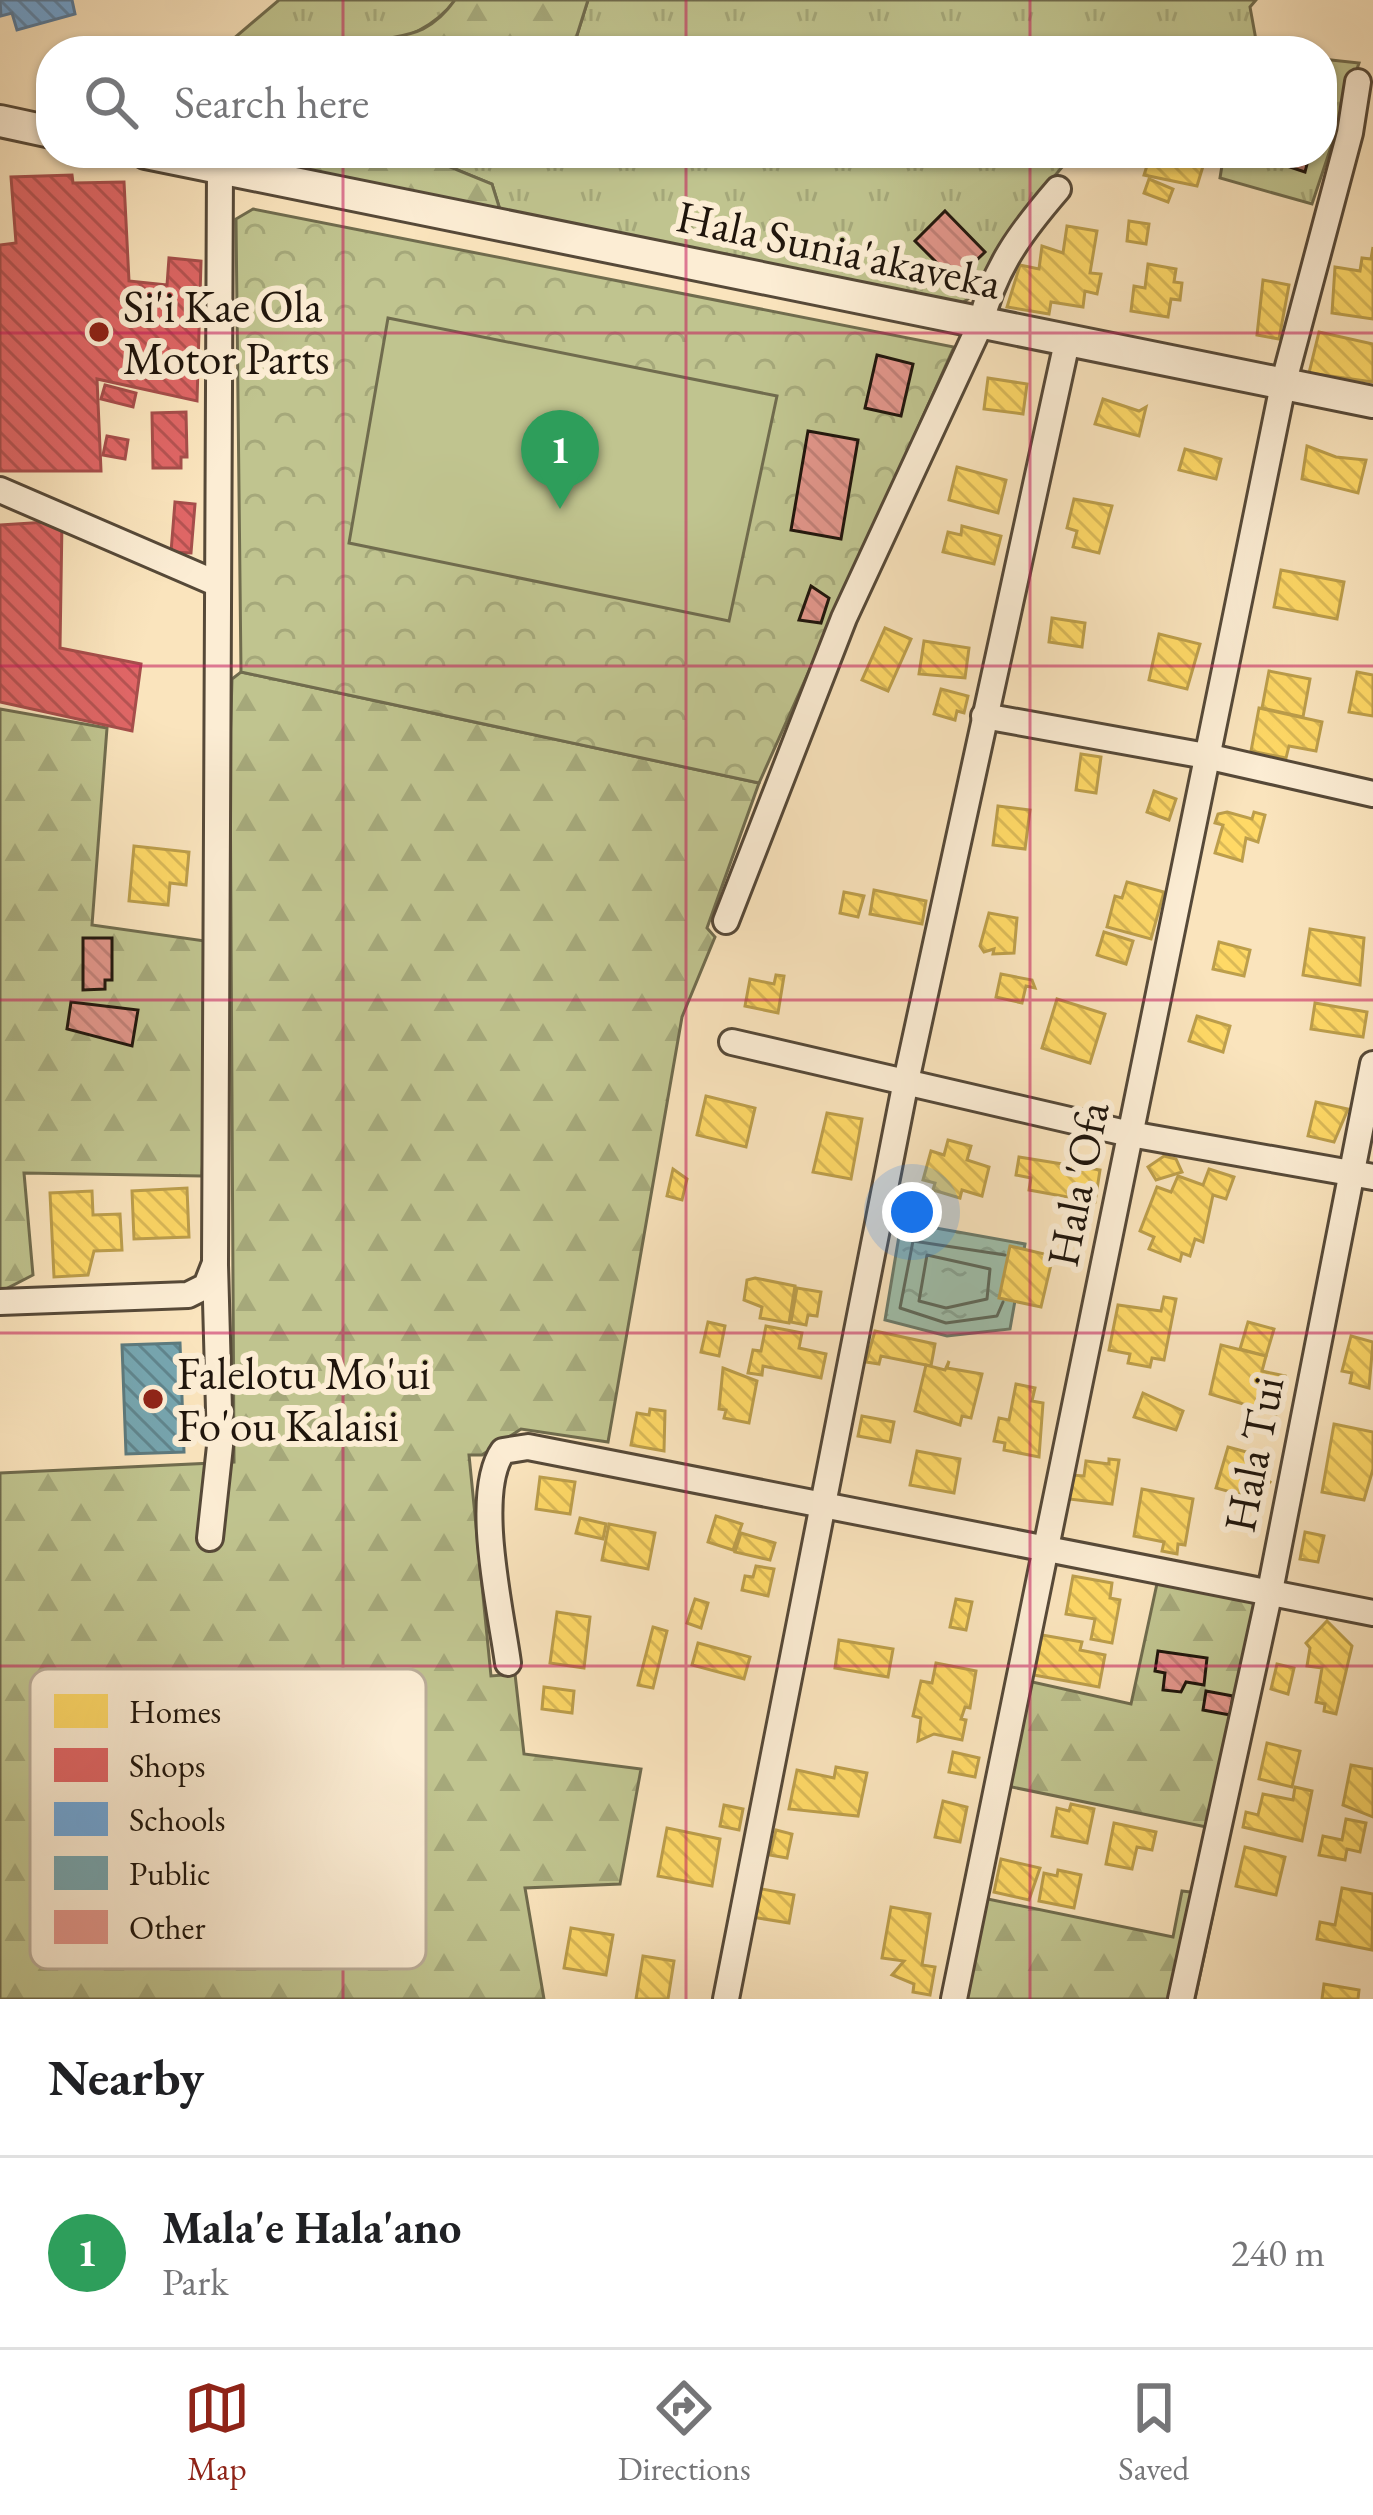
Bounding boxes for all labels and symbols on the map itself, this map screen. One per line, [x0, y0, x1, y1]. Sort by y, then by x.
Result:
street label: Hala Sunia'akaveka [672, 186, 1006, 312]
place label: Si'i Kae Ola Motor Parts [123, 277, 330, 387]
marker: Si'i Kae Ola Motor Parts [86, 319, 112, 345]
pin: 1 [521, 410, 599, 509]
street label: Hala 'Ofa [1033, 1097, 1121, 1271]
your location [882, 1182, 942, 1242]
place label: Falelotu Mo'ui Fo'ou Kalaisi [177, 1344, 431, 1454]
street label: Hala Tui [1210, 1371, 1296, 1537]
marker: Falelotu Mo'ui Fo'ou Kalaisi [140, 1386, 166, 1412]
legend [30, 1669, 426, 1969]
text: Homes [129, 1690, 221, 1733]
text: Shops [129, 1744, 205, 1787]
text: Schools [129, 1798, 226, 1841]
text: Public [129, 1852, 211, 1895]
text: Other [129, 1906, 205, 1949]

